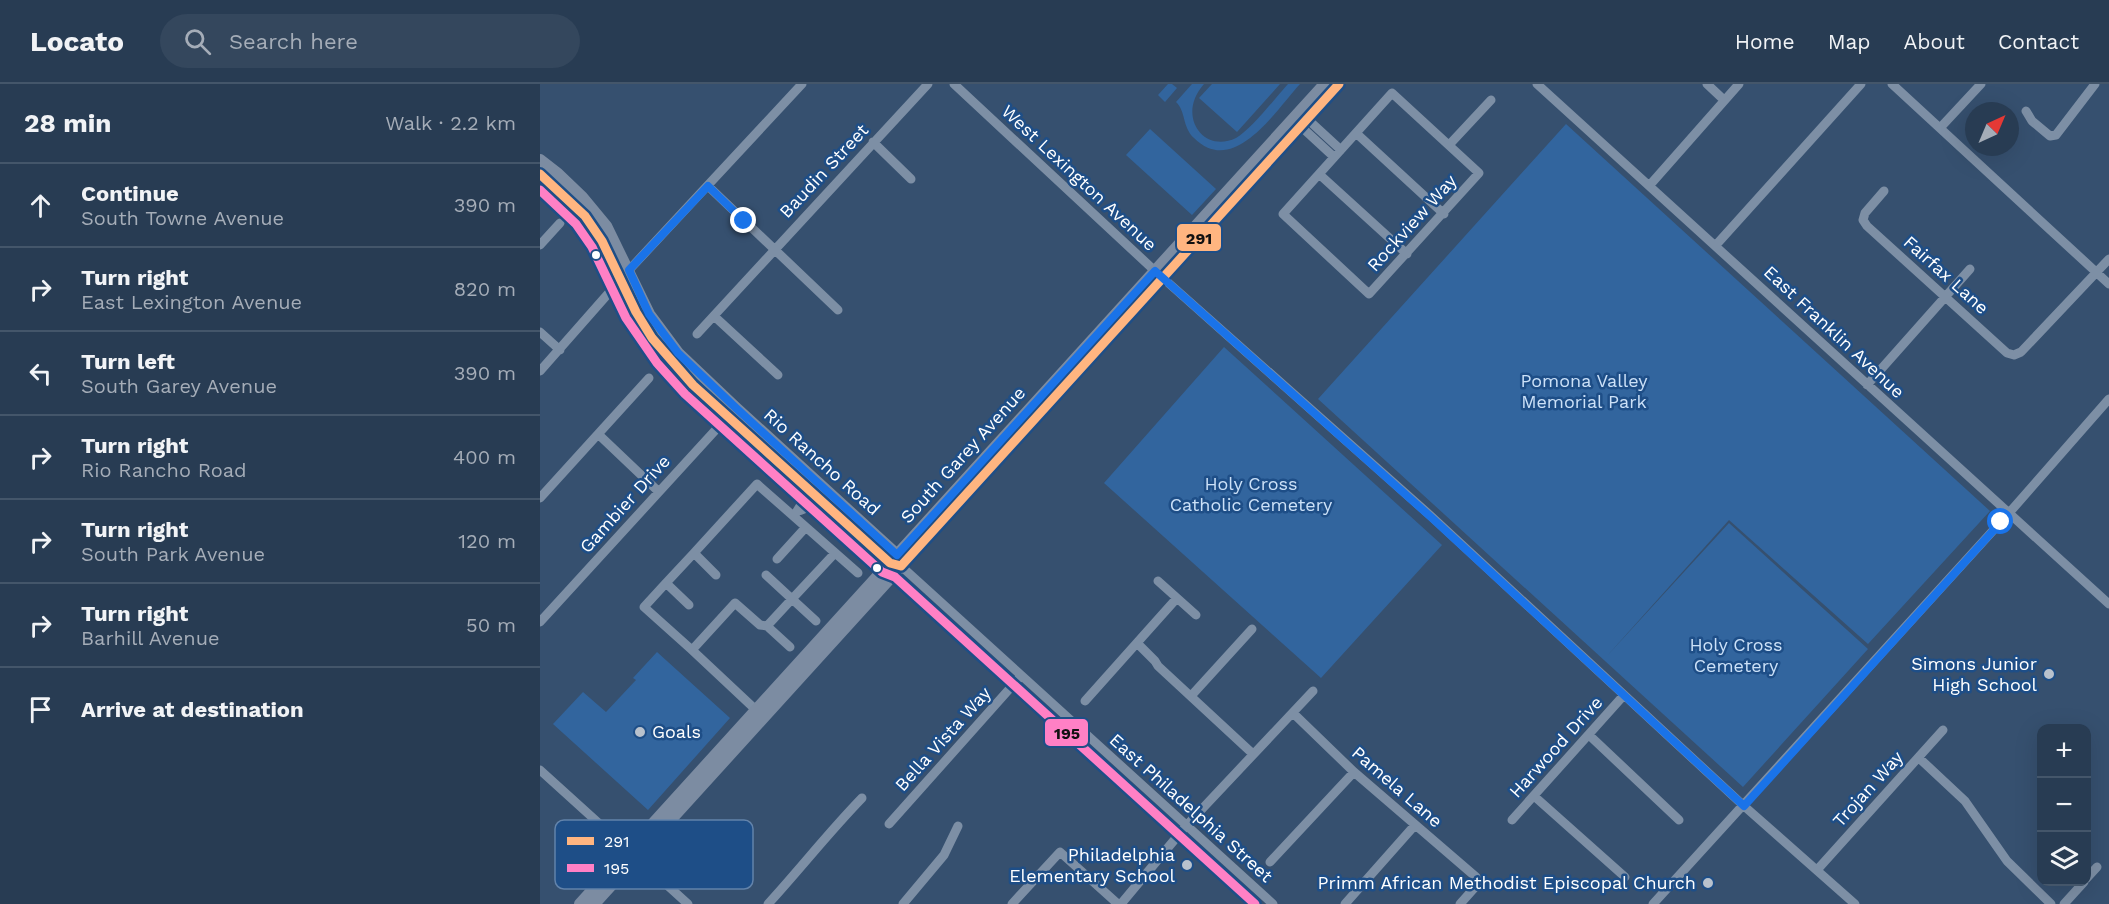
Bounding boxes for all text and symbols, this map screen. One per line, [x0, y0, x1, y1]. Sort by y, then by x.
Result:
search box [160, 14, 580, 68]
text: Locato [30, 25, 124, 58]
icon: search [181, 25, 214, 58]
text: Search here [229, 29, 358, 54]
text: Home [1735, 29, 1795, 54]
text: Map [1828, 29, 1871, 54]
text: About [1904, 29, 1965, 54]
text: Contact [1998, 29, 2079, 54]
street label: West Lexington Avenue [997, 100, 1161, 255]
north arrow [1965, 102, 2019, 156]
text: 28 min [24, 108, 111, 138]
text: Walk · 2.2 km [385, 111, 516, 135]
street label: Baudin Street [775, 119, 873, 222]
street label: Rockview Way [1363, 169, 1461, 275]
text: Continue [81, 181, 179, 206]
icon: ahead [24, 189, 57, 222]
text: 390 m [454, 193, 516, 217]
text: South Towne Avenue [81, 206, 284, 230]
route end [730, 207, 756, 233]
line badge: 291 [1176, 223, 1222, 252]
text: 291 [1186, 229, 1212, 248]
street label: Fairfax Lane [1900, 231, 1993, 318]
unlabelled marker [590, 249, 602, 261]
street label: East Franklin Avenue [1760, 261, 1909, 402]
text: Turn right [81, 265, 188, 290]
icon: right [24, 273, 57, 306]
text: 820 m [454, 277, 516, 301]
text: East Lexington Avenue [81, 290, 302, 314]
text: Turn left [81, 349, 175, 374]
icon: left [24, 357, 57, 390]
text: 390 m [454, 361, 516, 385]
park label: Pomona Valley Memorial Park [1520, 370, 1648, 412]
text: South Garey Avenue [81, 374, 277, 398]
street label: South Garey Avenue [896, 382, 1029, 527]
street label: Rio Rancho Road [760, 404, 885, 519]
text: Turn right [81, 433, 188, 458]
icon: right [24, 441, 57, 474]
text: 400 m [453, 445, 516, 469]
street label: Gambier Drive [575, 450, 674, 557]
text: Rio Rancho Road [81, 458, 247, 482]
park label: Holy Cross Catholic Cemetery [1170, 473, 1333, 515]
route start [1987, 508, 2013, 534]
text: Turn right [81, 517, 188, 542]
icon: right [24, 525, 57, 558]
text: 120 m [458, 529, 516, 553]
text: South Park Avenue [81, 542, 265, 566]
unlabelled marker [871, 562, 883, 574]
text: Turn right [81, 601, 188, 626]
icon: right [24, 609, 57, 642]
text: 50 m [466, 613, 516, 637]
text: Barhill Avenue [81, 626, 220, 650]
park label: Holy Cross Cemetery [1689, 634, 1783, 676]
place label: Simons Junior High School [1911, 653, 2037, 695]
marker: Simons Junior High School [2042, 667, 2056, 681]
street label: Bella Vista Way [890, 682, 995, 795]
street label: Harwood Drive [1505, 692, 1607, 802]
icon: arrive [24, 693, 57, 726]
text: Arrive at destination [81, 697, 304, 722]
line badge: 195 [1044, 718, 1089, 747]
place label: Goals [652, 721, 701, 742]
text: 195 [1054, 724, 1080, 743]
map controls [2037, 724, 2091, 886]
button: + [2037, 724, 2091, 778]
marker: Goals [633, 725, 647, 739]
street label: East Philadelphia Street [1106, 729, 1277, 887]
street label: Pamela Lane [1348, 742, 1447, 831]
street label: Trojan Way [1828, 746, 1908, 831]
button: − [2037, 778, 2091, 832]
legend [555, 820, 753, 889]
text: 291 [604, 832, 629, 851]
button: layers [2037, 832, 2091, 886]
place label: Philadelphia Elementary School [1009, 844, 1175, 886]
marker: Philadelphia Elementary School [1180, 858, 1194, 872]
text: 195 [604, 859, 629, 878]
place label: Primm African Methodist Episcopal Church [1318, 872, 1696, 893]
marker: Primm African Methodist Episcopal Church [1701, 876, 1715, 890]

